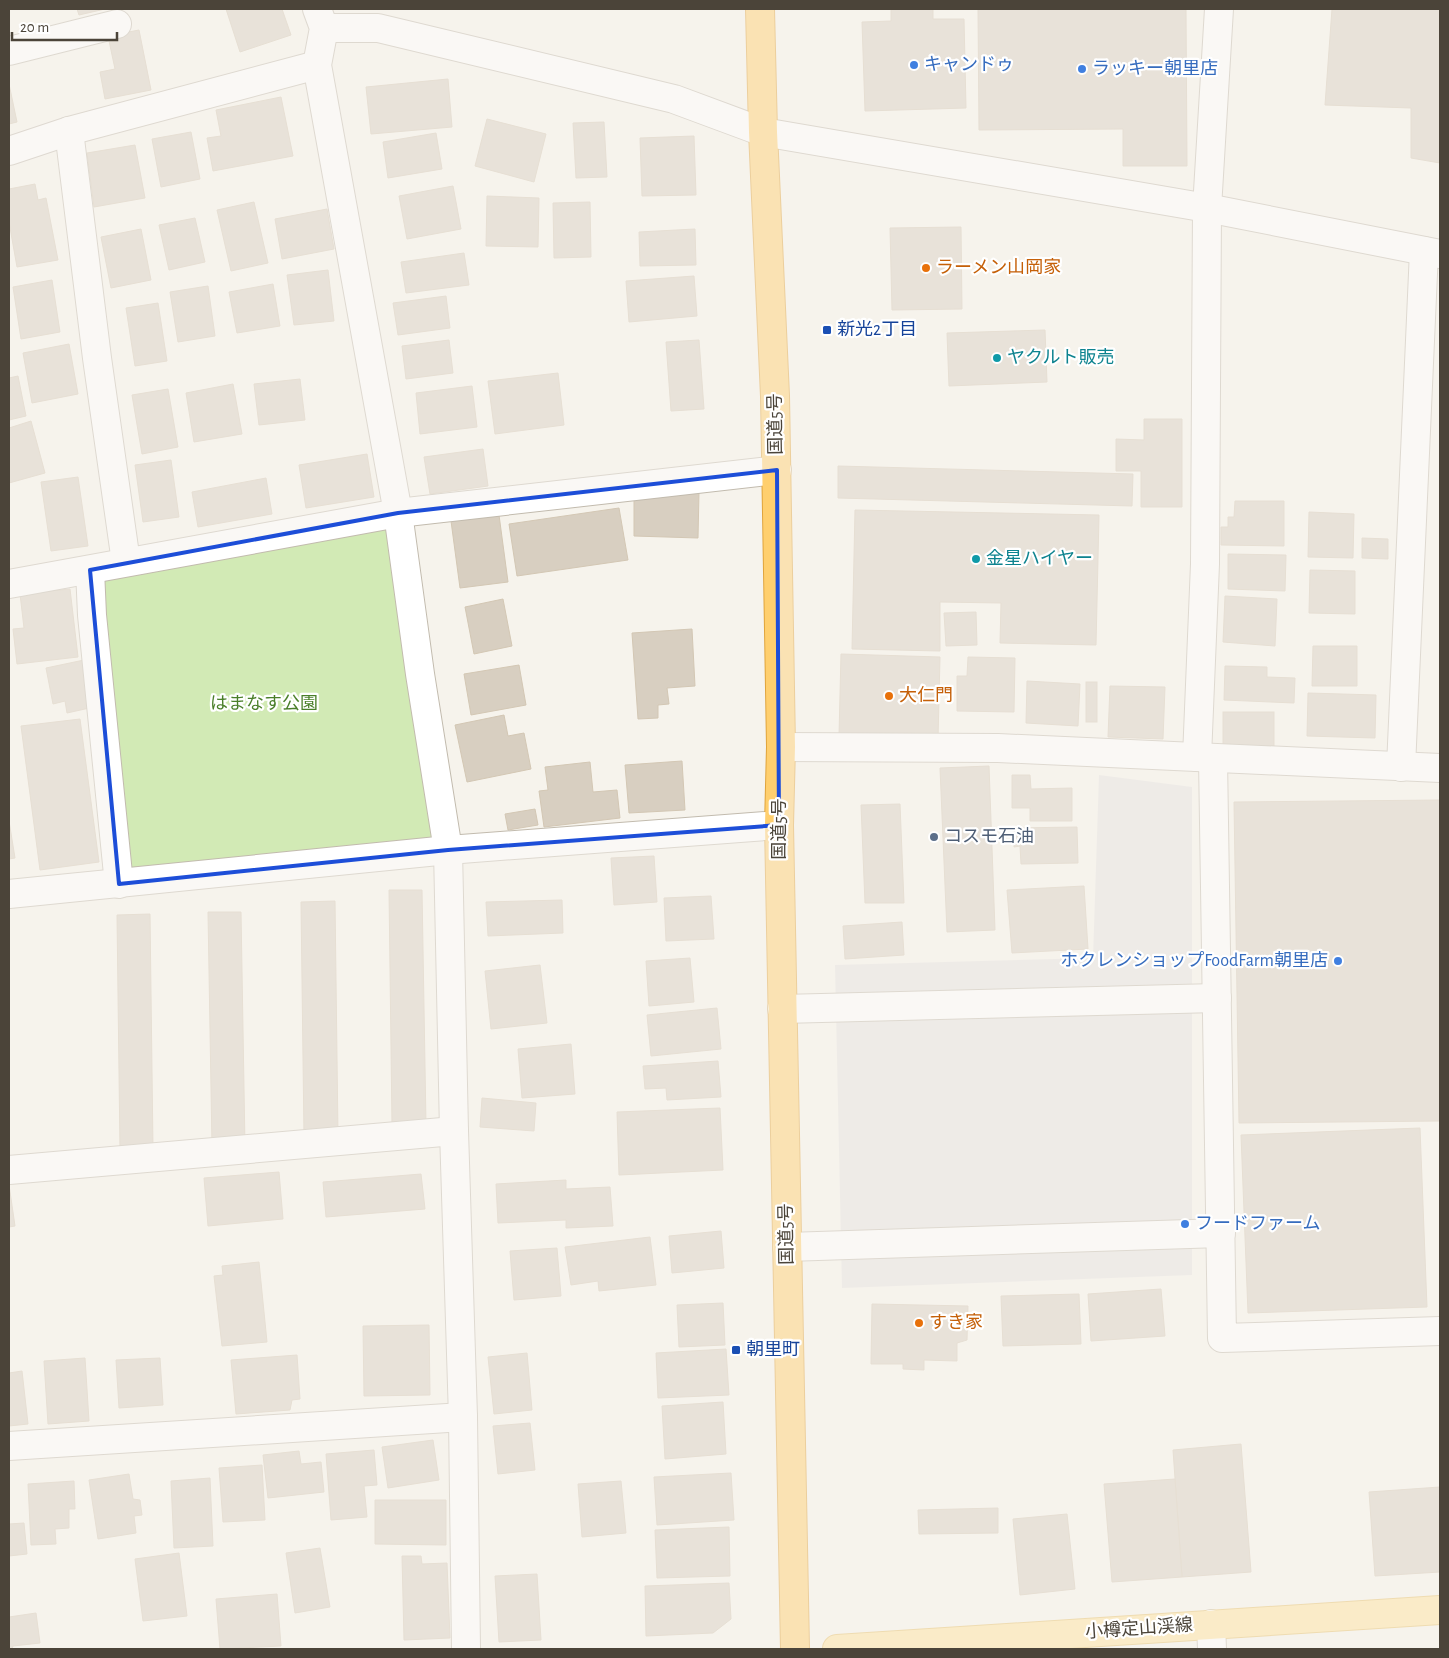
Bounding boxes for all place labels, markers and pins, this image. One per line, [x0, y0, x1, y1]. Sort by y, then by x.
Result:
place label: キャンドゥ [924, 55, 1014, 74]
marker: キャンドゥ [908, 59, 920, 71]
place label: ラッキー朝里店 [1092, 59, 1218, 78]
marker: ラッキー朝里店 [1076, 63, 1088, 75]
place label: ラーメン山岡家 [936, 258, 1061, 277]
marker: ラーメン山岡家 [920, 262, 932, 274]
place label: 新光2丁目 [837, 320, 917, 339]
marker: 新光2丁目 [821, 324, 833, 336]
place label: ヤクルト販売 [1007, 348, 1114, 367]
marker: ヤクルト販売 [991, 352, 1003, 364]
place label: 金星ハイヤー [986, 549, 1093, 568]
marker: 金星ハイヤー [970, 553, 982, 565]
place label: 大仁門 [899, 685, 953, 705]
marker: 大仁門 [883, 690, 895, 702]
place label: コスモ石油 [944, 827, 1034, 846]
marker: コスモ石油 [928, 831, 940, 843]
place label: ホクレンショップFoodFarm朝里店 [1060, 951, 1328, 970]
marker: ホクレンショップFoodFarm朝里店 [1332, 955, 1344, 967]
place label: フードファーム [1195, 1215, 1320, 1233]
marker: フードファーム [1179, 1218, 1191, 1230]
place label: すき家 [929, 1313, 983, 1332]
marker: すき家 [913, 1317, 925, 1329]
place label: 朝里町 [746, 1340, 800, 1359]
marker: 朝里町 [730, 1344, 742, 1356]

